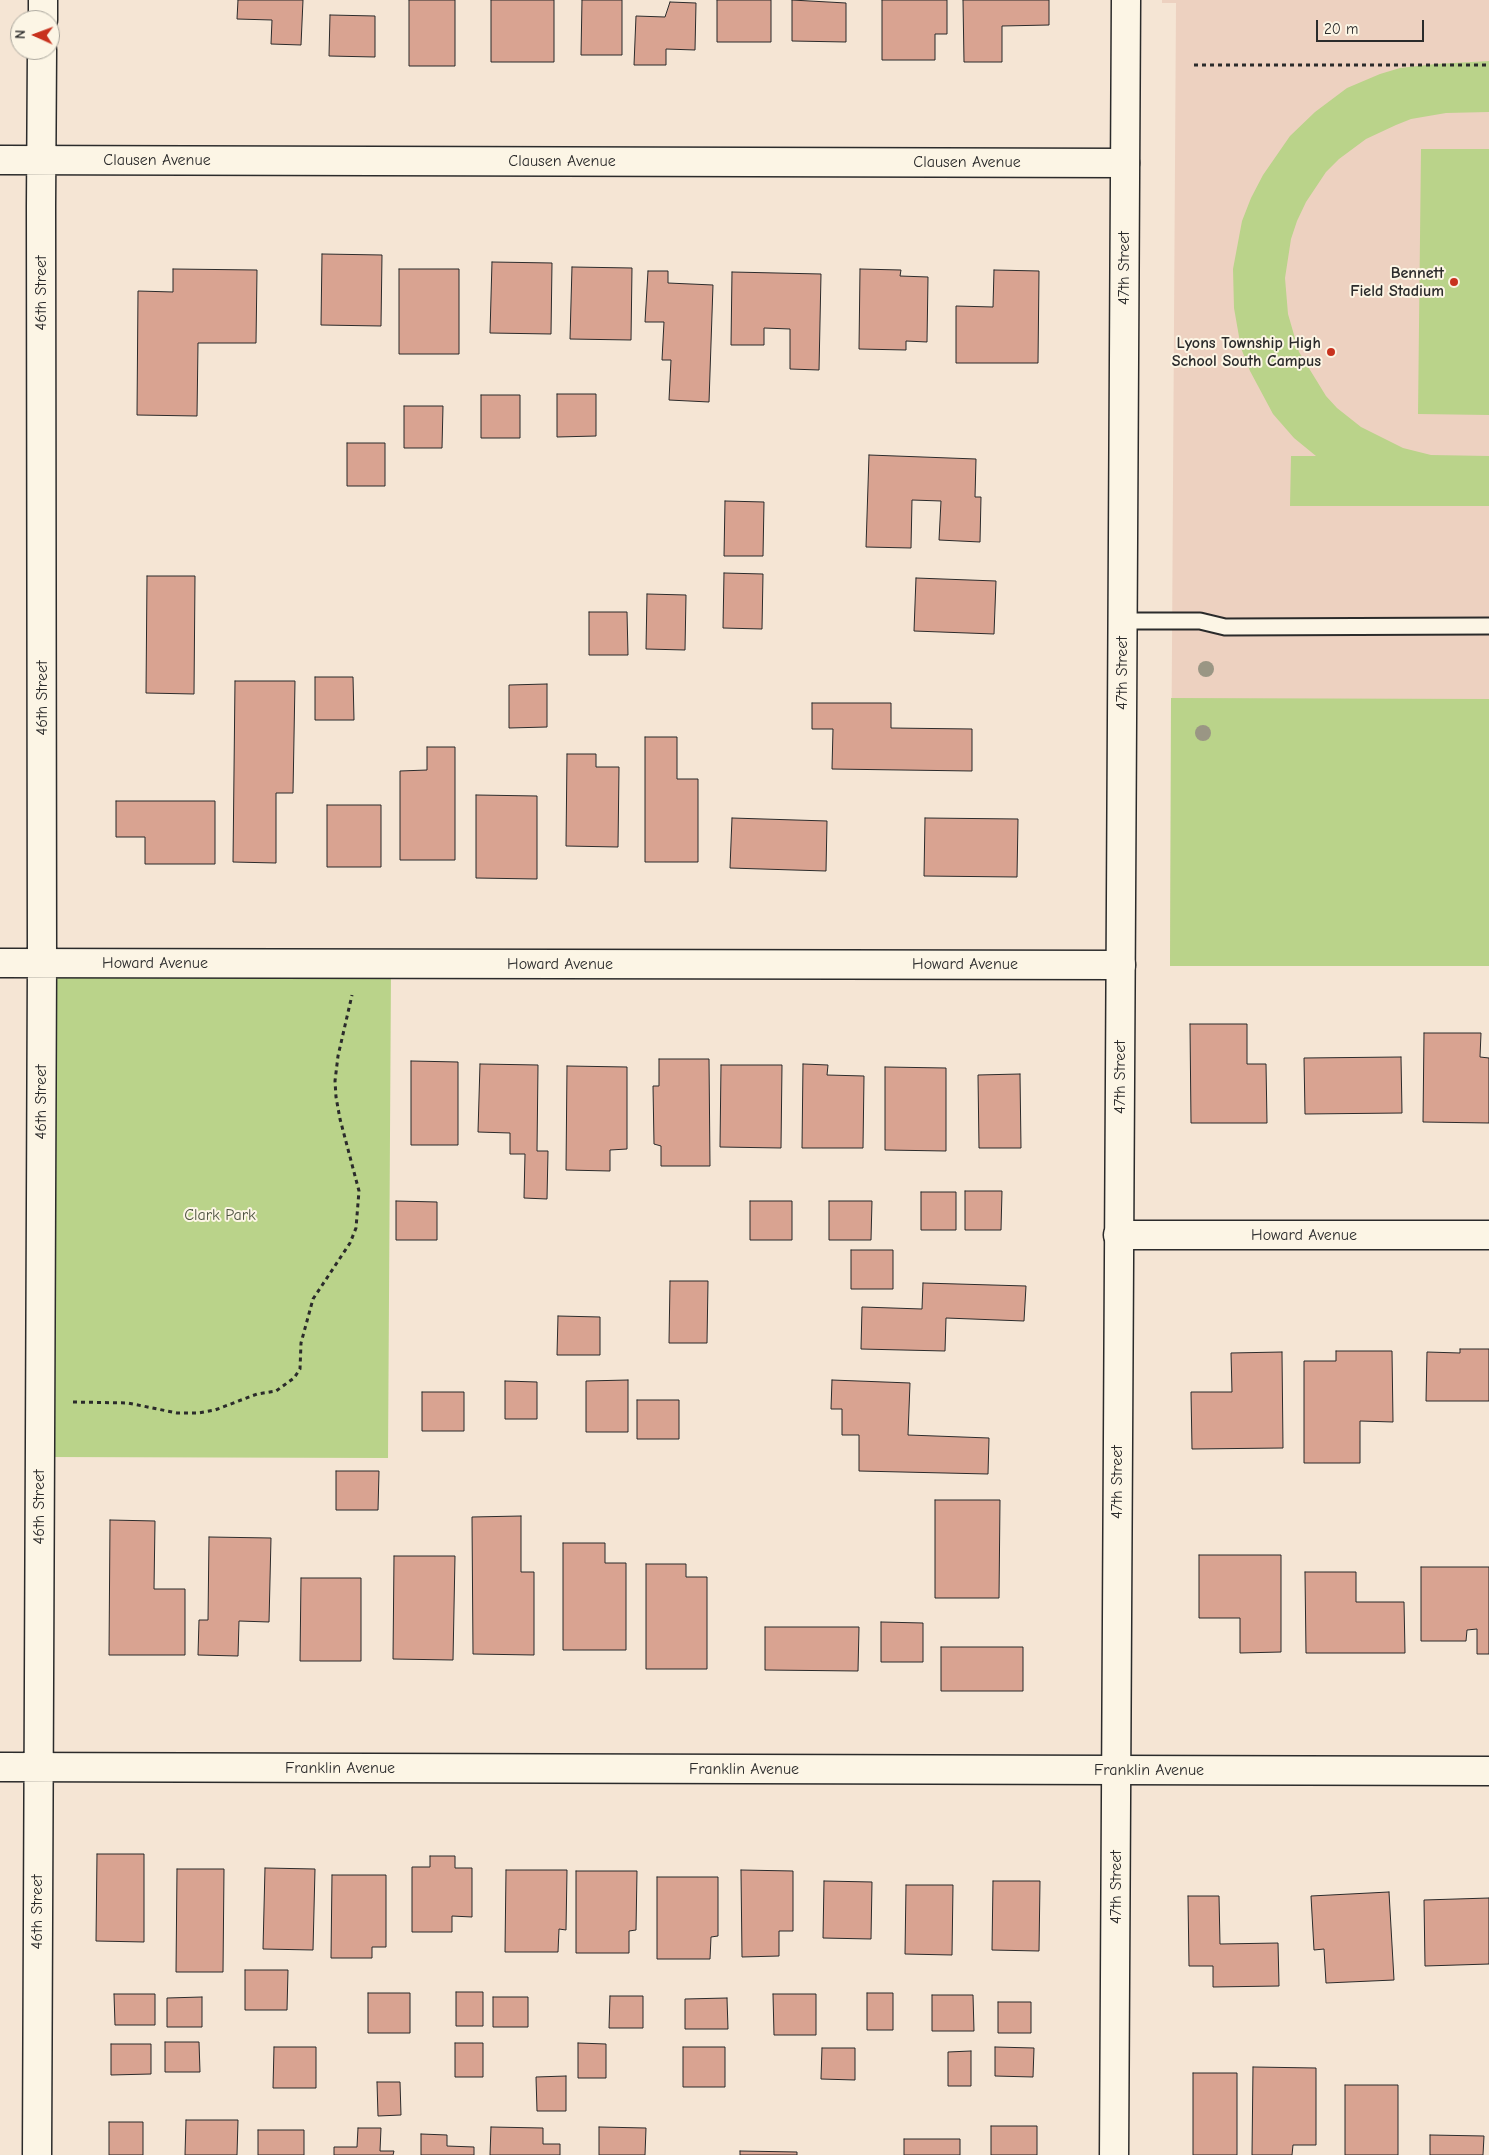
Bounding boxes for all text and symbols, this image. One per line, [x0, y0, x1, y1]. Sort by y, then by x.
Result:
north arrow [10, 10, 60, 60]
scale bar [1319, 10, 1426, 42]
text: 20 m [1324, 20, 1358, 38]
text: N [12, 30, 29, 39]
street label: Clausen Avenue [103, 150, 211, 170]
street label: Clausen Avenue [508, 151, 616, 171]
street label: Clausen Avenue [913, 152, 1021, 172]
street label: 47th Street [1114, 231, 1134, 305]
street label: 46th Street [31, 256, 51, 330]
place label: Bennett Field Stadium [1350, 263, 1444, 301]
marker: Bennett Field Stadium [1448, 276, 1460, 288]
place label: Lyons Township High School South Campus [1172, 333, 1321, 371]
marker: Lyons Township High School South Campus [1325, 346, 1337, 358]
street label: 47th Street [1112, 636, 1132, 710]
street label: 46th Street [32, 661, 52, 735]
street label: Howard Avenue [102, 953, 208, 973]
street label: Howard Avenue [507, 954, 613, 974]
street label: Howard Avenue [912, 954, 1018, 974]
street label: 47th Street [1110, 1040, 1130, 1114]
street label: 46th Street [31, 1065, 51, 1139]
park label: Clark Park [184, 1205, 256, 1225]
street label: Howard Avenue [1251, 1225, 1357, 1245]
street label: 47th Street [1107, 1445, 1127, 1519]
street label: 46th Street [29, 1470, 49, 1544]
street label: Franklin Avenue [285, 1758, 395, 1778]
street label: Franklin Avenue [689, 1759, 799, 1779]
street label: Franklin Avenue [1094, 1760, 1204, 1780]
street label: 47th Street [1106, 1850, 1126, 1924]
street label: 46th Street [27, 1875, 47, 1949]

